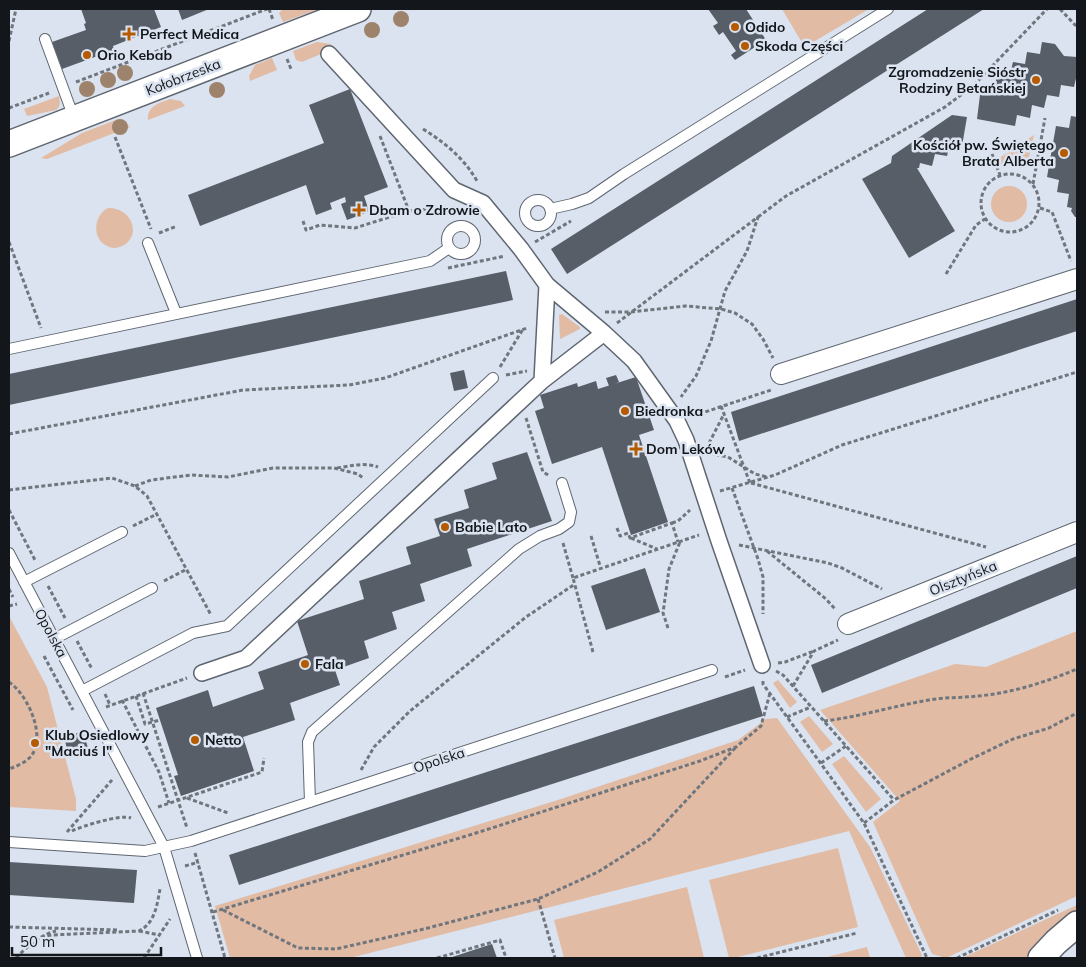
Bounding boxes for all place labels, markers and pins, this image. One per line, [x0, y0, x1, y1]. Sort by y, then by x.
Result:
place label: Odido [745, 18, 785, 36]
marker: Odido [729, 21, 741, 33]
place label: Perfect Medica [140, 25, 239, 43]
marker: Perfect Medica [122, 27, 136, 41]
place label: Skoda Części [755, 37, 843, 55]
marker: Skoda Części [739, 40, 751, 52]
place label: Orio Kebab [97, 46, 172, 64]
marker: Orio Kebab [81, 49, 93, 61]
place label: Zgromadzenie Sióstr Rodziny Betańskiej [888, 63, 1026, 97]
marker: Zgromadzenie Sióstr Rodziny Betańskiej [1030, 74, 1042, 86]
place label: Kościół pw. Świętego Brata Alberta [913, 136, 1054, 170]
marker: Kościół pw. Świętego Brata Alberta [1058, 147, 1070, 159]
place label: Dbam o Zdrowie [369, 201, 480, 219]
marker: Dbam o Zdrowie [353, 204, 365, 216]
place label: Biedronka [635, 402, 703, 420]
marker: Biedronka [619, 405, 631, 417]
place label: Dom Leków [646, 440, 726, 458]
marker: Dom Leków [630, 443, 642, 455]
place label: Babie Lato [455, 518, 527, 536]
marker: Babie Lato [439, 521, 451, 533]
place label: Fala [315, 655, 344, 673]
marker: Fala [299, 658, 311, 670]
place label: Klub Osiedlowy "Maciuś I" [45, 726, 149, 760]
place label: Netto [205, 731, 242, 749]
marker: Netto [189, 734, 201, 746]
marker: Klub Osiedlowy "Maciuś I" [29, 737, 41, 749]

